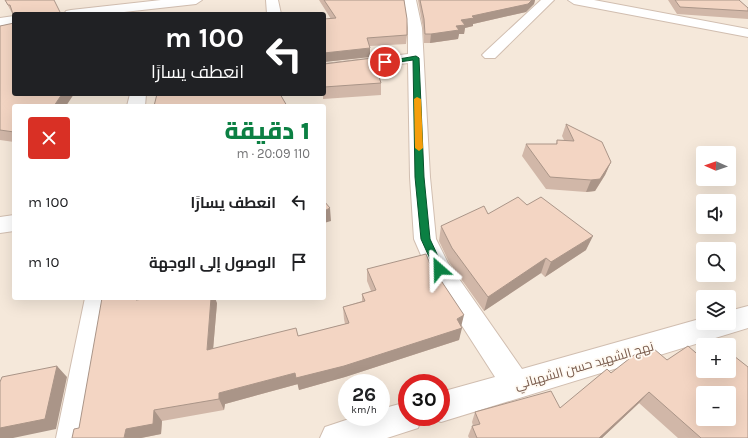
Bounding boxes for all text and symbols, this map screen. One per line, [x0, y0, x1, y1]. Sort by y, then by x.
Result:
text: 100 m [165, 21, 244, 54]
icon: left [258, 28, 310, 80]
pin [368, 45, 402, 79]
icon: arrive [374, 51, 396, 73]
text: انعطف يسارًا [151, 61, 244, 83]
button: close [28, 117, 70, 159]
text: 1 دقيقة [225, 117, 310, 145]
text: 110 m · 20:09 [236, 146, 310, 161]
north arrow [696, 146, 736, 186]
map controls [696, 146, 736, 426]
icon: left [288, 191, 310, 213]
text: 100 m [28, 193, 68, 211]
text: انعطف يسارًا [190, 194, 276, 212]
button: sound [696, 194, 736, 234]
button: search [696, 242, 736, 282]
position arrow [418, 248, 460, 290]
icon: arrive [288, 251, 310, 273]
text: 10 m [28, 253, 59, 271]
text: الوصول إلى الوجهة [149, 254, 276, 272]
button: layers [696, 290, 736, 330]
street label: نهج الشهيد حسن الشهباني [513, 338, 656, 395]
button: + [696, 338, 736, 378]
speed limit sign: 30 [398, 374, 450, 426]
text: 26 [352, 383, 376, 406]
button: − [696, 386, 736, 426]
text: km/h [351, 404, 377, 416]

